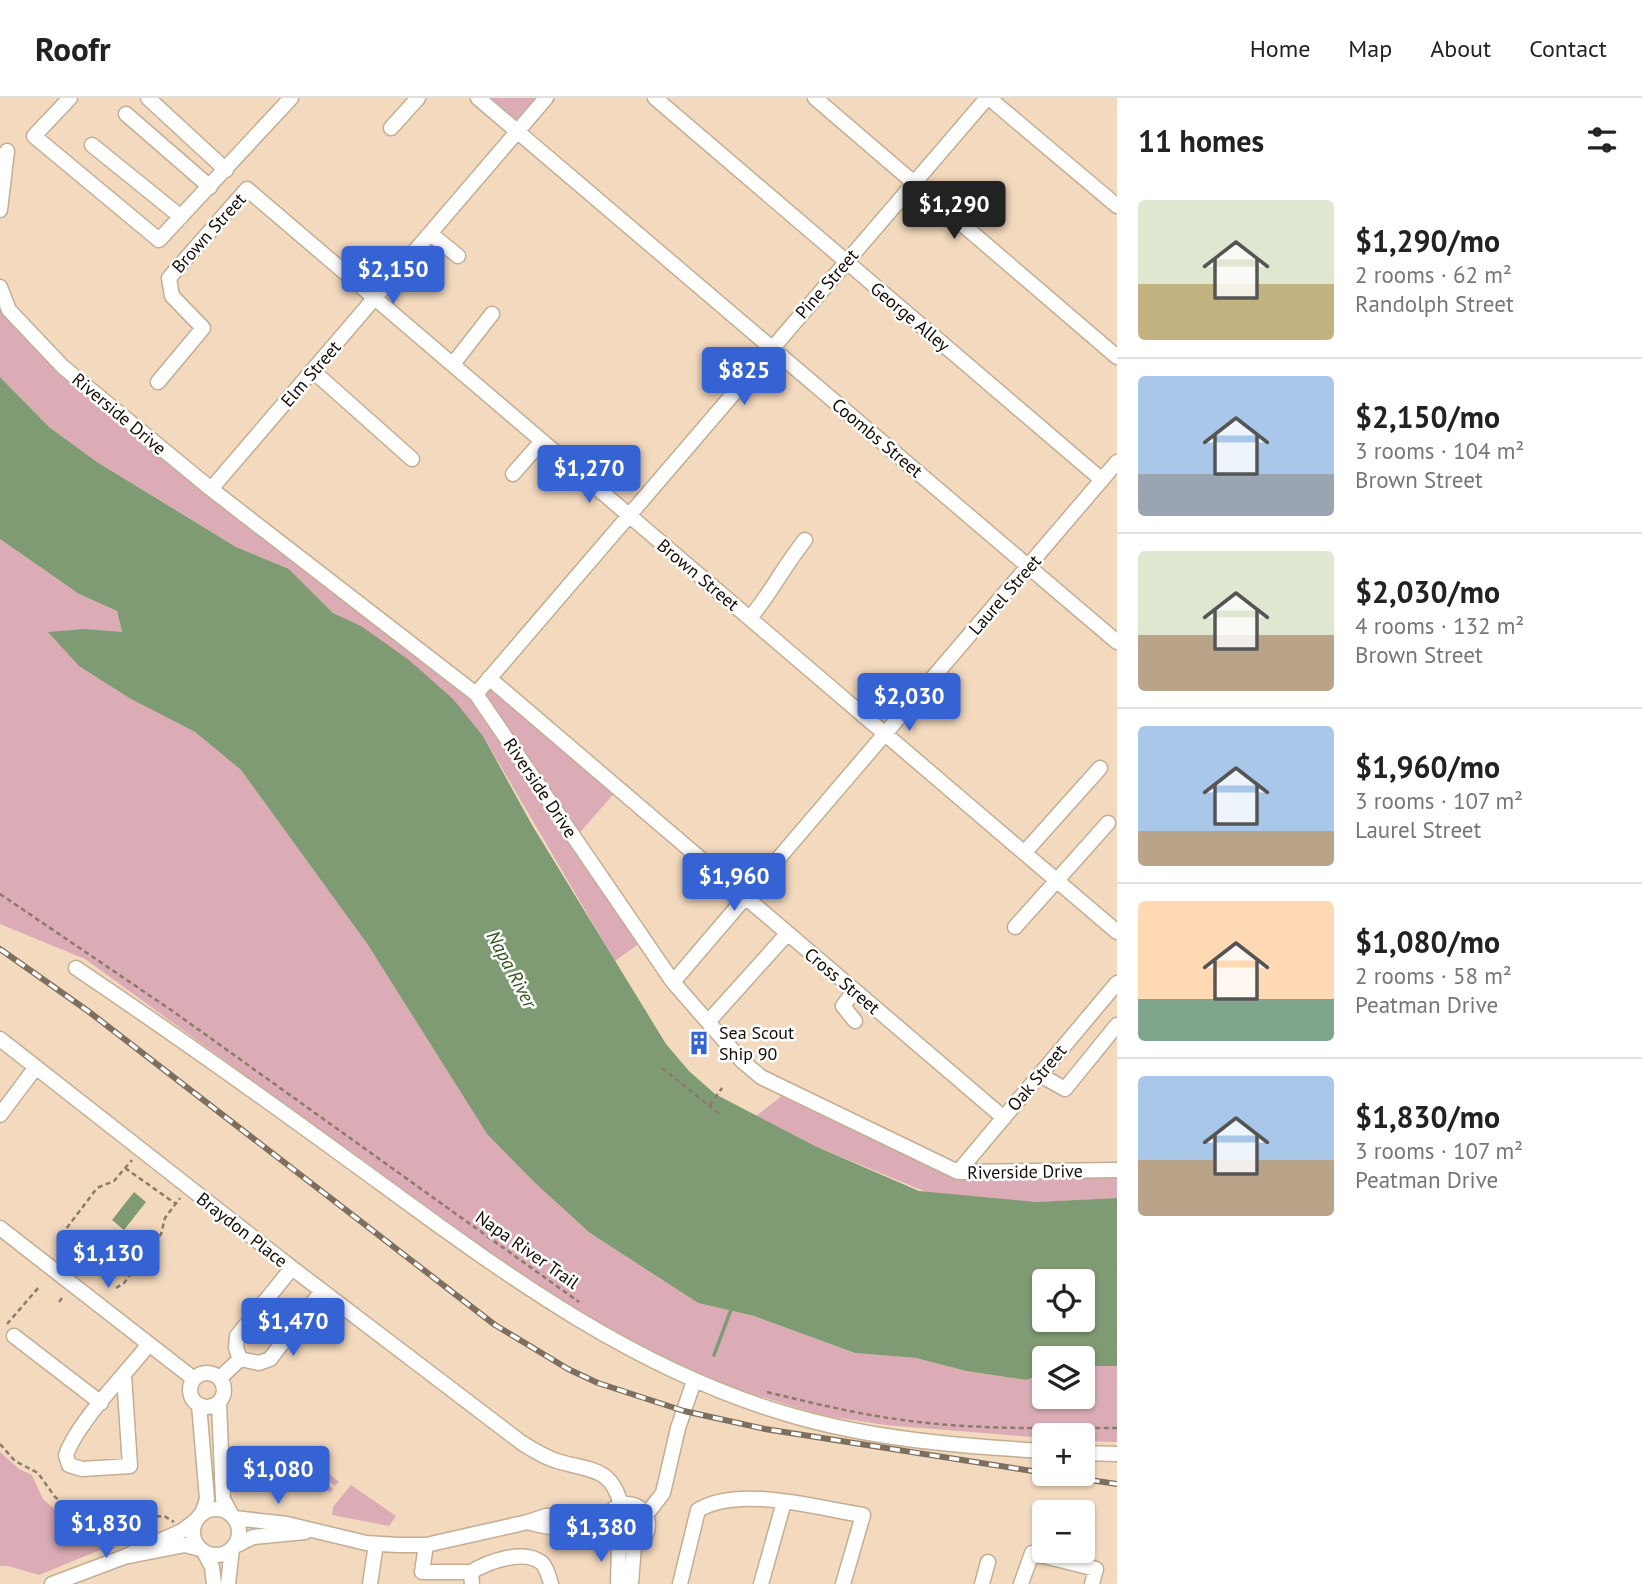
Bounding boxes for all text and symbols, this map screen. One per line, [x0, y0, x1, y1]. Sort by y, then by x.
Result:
text: Roofr [35, 27, 111, 70]
text: Home [1250, 33, 1310, 64]
text: Map [1348, 33, 1392, 64]
text: About [1430, 33, 1491, 64]
text: Contact [1529, 33, 1607, 64]
text: 11 homes [1138, 121, 1264, 160]
icon: filters [1583, 121, 1621, 159]
pin: $1,290 [897, 181, 1011, 241]
street label: Brown Street [167, 188, 251, 277]
text: $1,290 [918, 189, 990, 218]
text: $1,290/mo [1355, 221, 1500, 260]
icon: home [1194, 228, 1278, 312]
street label: Pine Street [790, 244, 863, 323]
pin: $2,150 [336, 246, 450, 306]
text: $2,150 [357, 254, 429, 283]
text: 2 rooms · 62 m² [1355, 260, 1512, 289]
street label: George Alley [866, 277, 955, 357]
text: Randolph Street [1355, 289, 1514, 318]
street label: Elm Street [276, 336, 346, 412]
pin: $825 [703, 348, 785, 407]
text: $825 [718, 355, 770, 384]
street label: Riverside Drive [68, 368, 171, 460]
street label: Coombs Street [827, 393, 927, 482]
text: $2,150/mo [1355, 397, 1500, 436]
icon: home [1194, 404, 1278, 488]
text: 3 rooms · 104 m² [1355, 436, 1524, 465]
pin: $1,270 [532, 446, 646, 505]
text: $1,270 [553, 453, 625, 482]
text: Brown Street [1355, 465, 1483, 494]
street label: Brown Street [653, 534, 744, 616]
street label: Laurel Street [964, 550, 1046, 640]
text: $2,030/mo [1355, 572, 1500, 611]
icon: home [1194, 579, 1278, 663]
text: 4 rooms · 132 m² [1355, 611, 1524, 640]
text: Brown Street [1355, 640, 1483, 669]
pin: $2,030 [852, 674, 966, 733]
text: $2,030 [873, 681, 945, 710]
street label: Riverside Drive [499, 733, 582, 842]
text: $1,960/mo [1355, 747, 1500, 786]
icon: home [1194, 754, 1278, 838]
text: 3 rooms · 107 m² [1355, 786, 1523, 815]
text: Laurel Street [1355, 815, 1481, 844]
pin: $1,960 [677, 854, 791, 913]
text: $1,960 [698, 861, 770, 890]
text: $1,080/mo [1355, 922, 1500, 961]
water label: Napa River [482, 926, 543, 1013]
icon: home [1194, 929, 1278, 1013]
street label: Cross Street [800, 942, 885, 1019]
text: 2 rooms · 58 m² [1355, 961, 1512, 990]
text: Peatman Drive [1355, 990, 1498, 1019]
place label: Sea Scout Ship 90 [719, 1021, 794, 1065]
building icon: Sea Scout Ship 90 [685, 1029, 713, 1057]
street label: Oak Street [1002, 1040, 1071, 1116]
text: $1,830/mo [1355, 1097, 1500, 1136]
icon: home [1194, 1104, 1278, 1188]
text: 3 rooms · 107 m² [1355, 1136, 1523, 1165]
street label: Riverside Drive [967, 1159, 1083, 1184]
text: Peatman Drive [1355, 1165, 1498, 1194]
street label: Braydon Place [192, 1187, 292, 1272]
street label: Napa River Trail [471, 1205, 584, 1294]
pin: $1,130 [51, 1230, 165, 1290]
text: $1,130 [72, 1238, 144, 1267]
map controls [1032, 1269, 1095, 1563]
button: locate [1032, 1269, 1095, 1332]
pin: $1,470 [236, 1298, 350, 1358]
text: $1,470 [257, 1306, 329, 1335]
button: layers [1032, 1346, 1095, 1409]
button: + [1032, 1423, 1095, 1486]
pin: $1,080 [221, 1446, 335, 1506]
text: $1,080 [242, 1454, 314, 1483]
pin: $1,830 [49, 1500, 163, 1560]
button: − [1032, 1500, 1095, 1563]
pin: $1,380 [544, 1504, 658, 1564]
text: $1,830 [70, 1508, 142, 1537]
text: $1,380 [565, 1512, 637, 1541]

